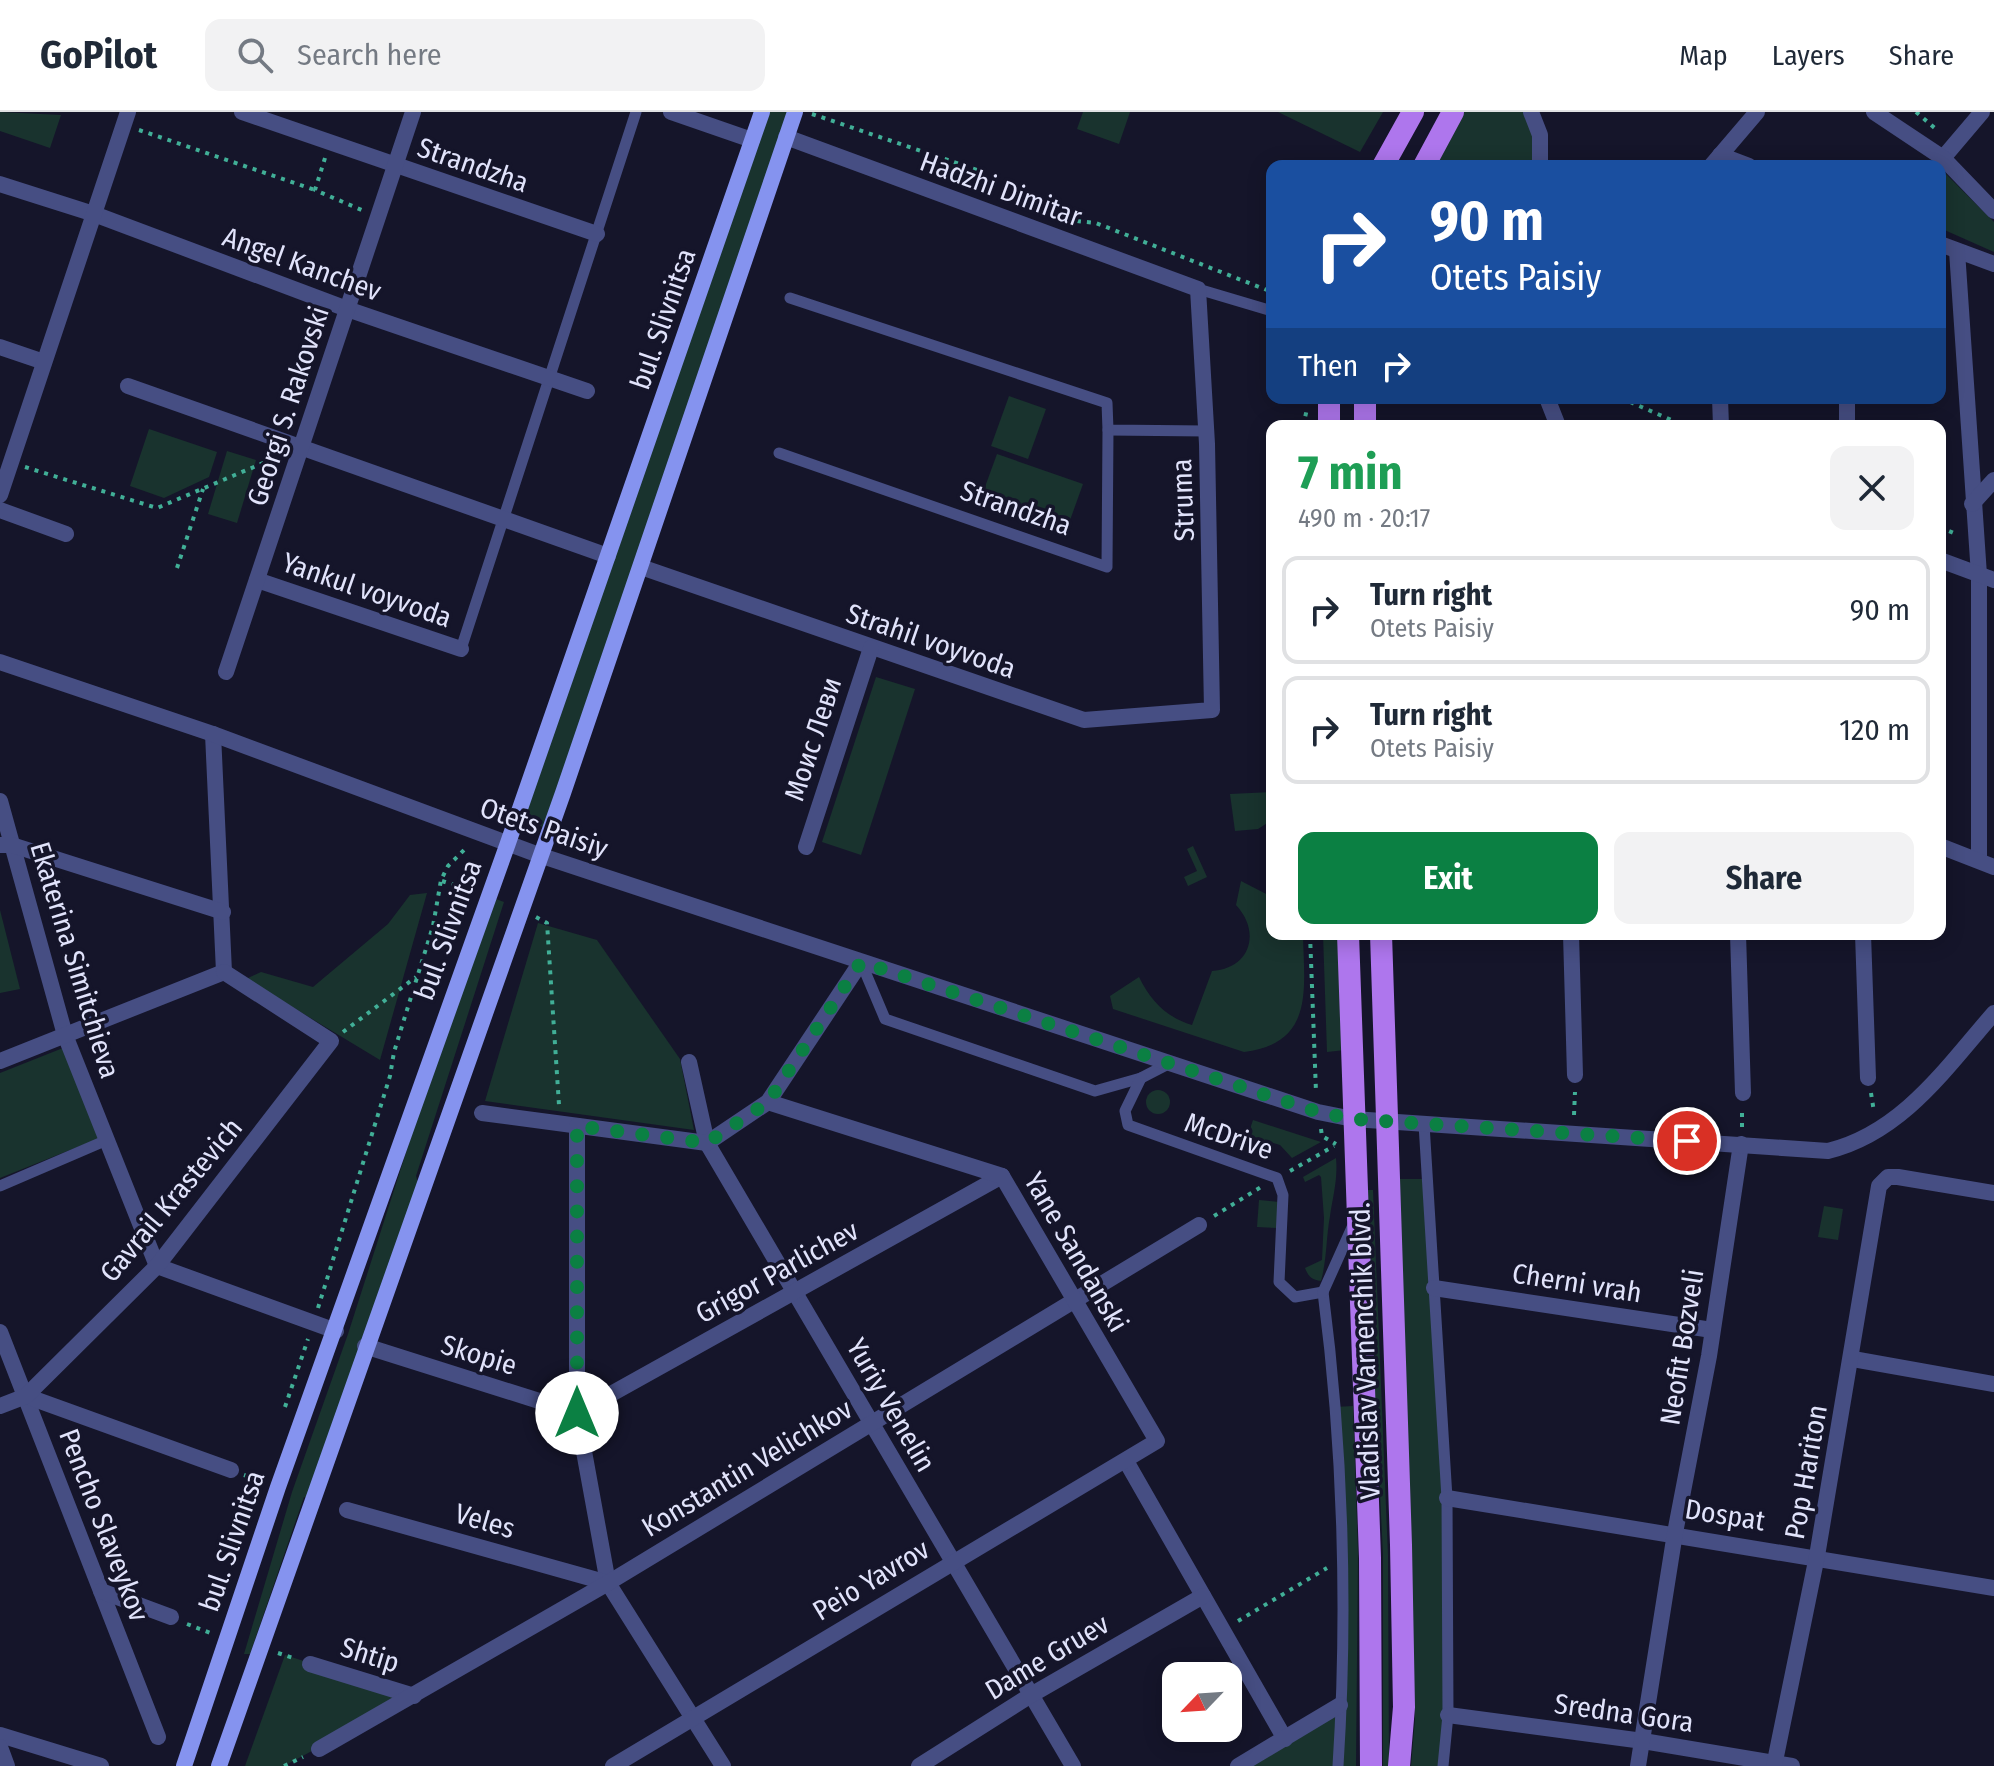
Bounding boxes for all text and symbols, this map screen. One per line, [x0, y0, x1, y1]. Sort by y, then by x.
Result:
search box [205, 19, 765, 91]
text: GoPilot [40, 32, 157, 78]
icon: search [233, 33, 277, 77]
text: Search here [297, 37, 442, 73]
text: Map [1679, 39, 1728, 72]
text: Layers [1772, 39, 1845, 72]
text: Share [1889, 39, 1954, 72]
street label: Strandzha [413, 131, 533, 199]
street label: Hadzhi Dimitar [916, 145, 1087, 234]
text: 90 m [1430, 188, 1544, 255]
icon: right [1298, 192, 1402, 296]
street label: Angel Kanchev [218, 220, 386, 308]
street label: bul. Slivnitsa [624, 244, 702, 394]
text: Otets Paisiy [1430, 256, 1601, 300]
street label: Georgi S. Rakovski [240, 302, 336, 510]
icon: right [1374, 344, 1418, 388]
text: Then [1298, 348, 1358, 384]
text: 7 min [1298, 444, 1403, 502]
button: close [1830, 446, 1914, 530]
street label: Struma [1165, 458, 1201, 542]
street label: Strandzha [956, 474, 1076, 542]
text: 490 m · 20:17 [1298, 503, 1430, 534]
street label: Yankul voyvoda [278, 546, 456, 634]
text: Turn right [1370, 577, 1492, 613]
icon: right [1302, 588, 1346, 632]
text: 90 m [1850, 592, 1910, 628]
street label: Strahil voyvoda [842, 597, 1020, 685]
text: Otets Paisiy [1370, 613, 1494, 644]
street label: Моис Леви [778, 673, 848, 805]
text: Turn right [1370, 697, 1492, 733]
icon: right [1302, 708, 1346, 752]
text: 120 m [1839, 712, 1910, 748]
text: Otets Paisiy [1370, 733, 1494, 764]
street label: Otets Paisiy [476, 791, 613, 865]
button: Exit [1298, 832, 1598, 924]
button: Share [1614, 832, 1914, 924]
street label: Ekaterina Simitchieva [23, 838, 127, 1082]
street label: bul. Slivnitsa [407, 855, 489, 1005]
street label: McDrive [1181, 1106, 1277, 1166]
pin [1653, 1107, 1721, 1175]
street label: Gavrail Krastevich [93, 1111, 249, 1289]
icon: arrive [1665, 1119, 1709, 1163]
street label: Yane Sandanski [1017, 1166, 1135, 1338]
street label: Vladislav Varnenchik blvd. [1343, 1202, 1387, 1500]
street label: Grigor Parlichev [690, 1214, 864, 1330]
street label: Cherni vrah [1510, 1256, 1644, 1310]
street label: Neofit Bozveli [1653, 1267, 1711, 1427]
street label: Skopie [437, 1328, 521, 1382]
street label: Yuriy Venelin [840, 1333, 942, 1477]
position arrow [535, 1371, 619, 1455]
street label: Konstantin Velichkov [636, 1392, 859, 1544]
street label: Pop Hariton [1778, 1402, 1834, 1542]
street label: Pencho Slaveykov [52, 1424, 156, 1626]
street label: bul. Slivnitsa [193, 1466, 271, 1616]
street label: Dospat [1683, 1492, 1768, 1538]
street label: Veles [451, 1497, 519, 1545]
street label: Peio Yavrov [807, 1532, 935, 1628]
street label: Dame Gruev [979, 1607, 1115, 1707]
street label: Shtip [337, 1630, 403, 1680]
north arrow [1162, 1662, 1242, 1742]
map controls [1162, 1662, 1242, 1742]
street label: Sredna Gora [1552, 1687, 1696, 1739]

